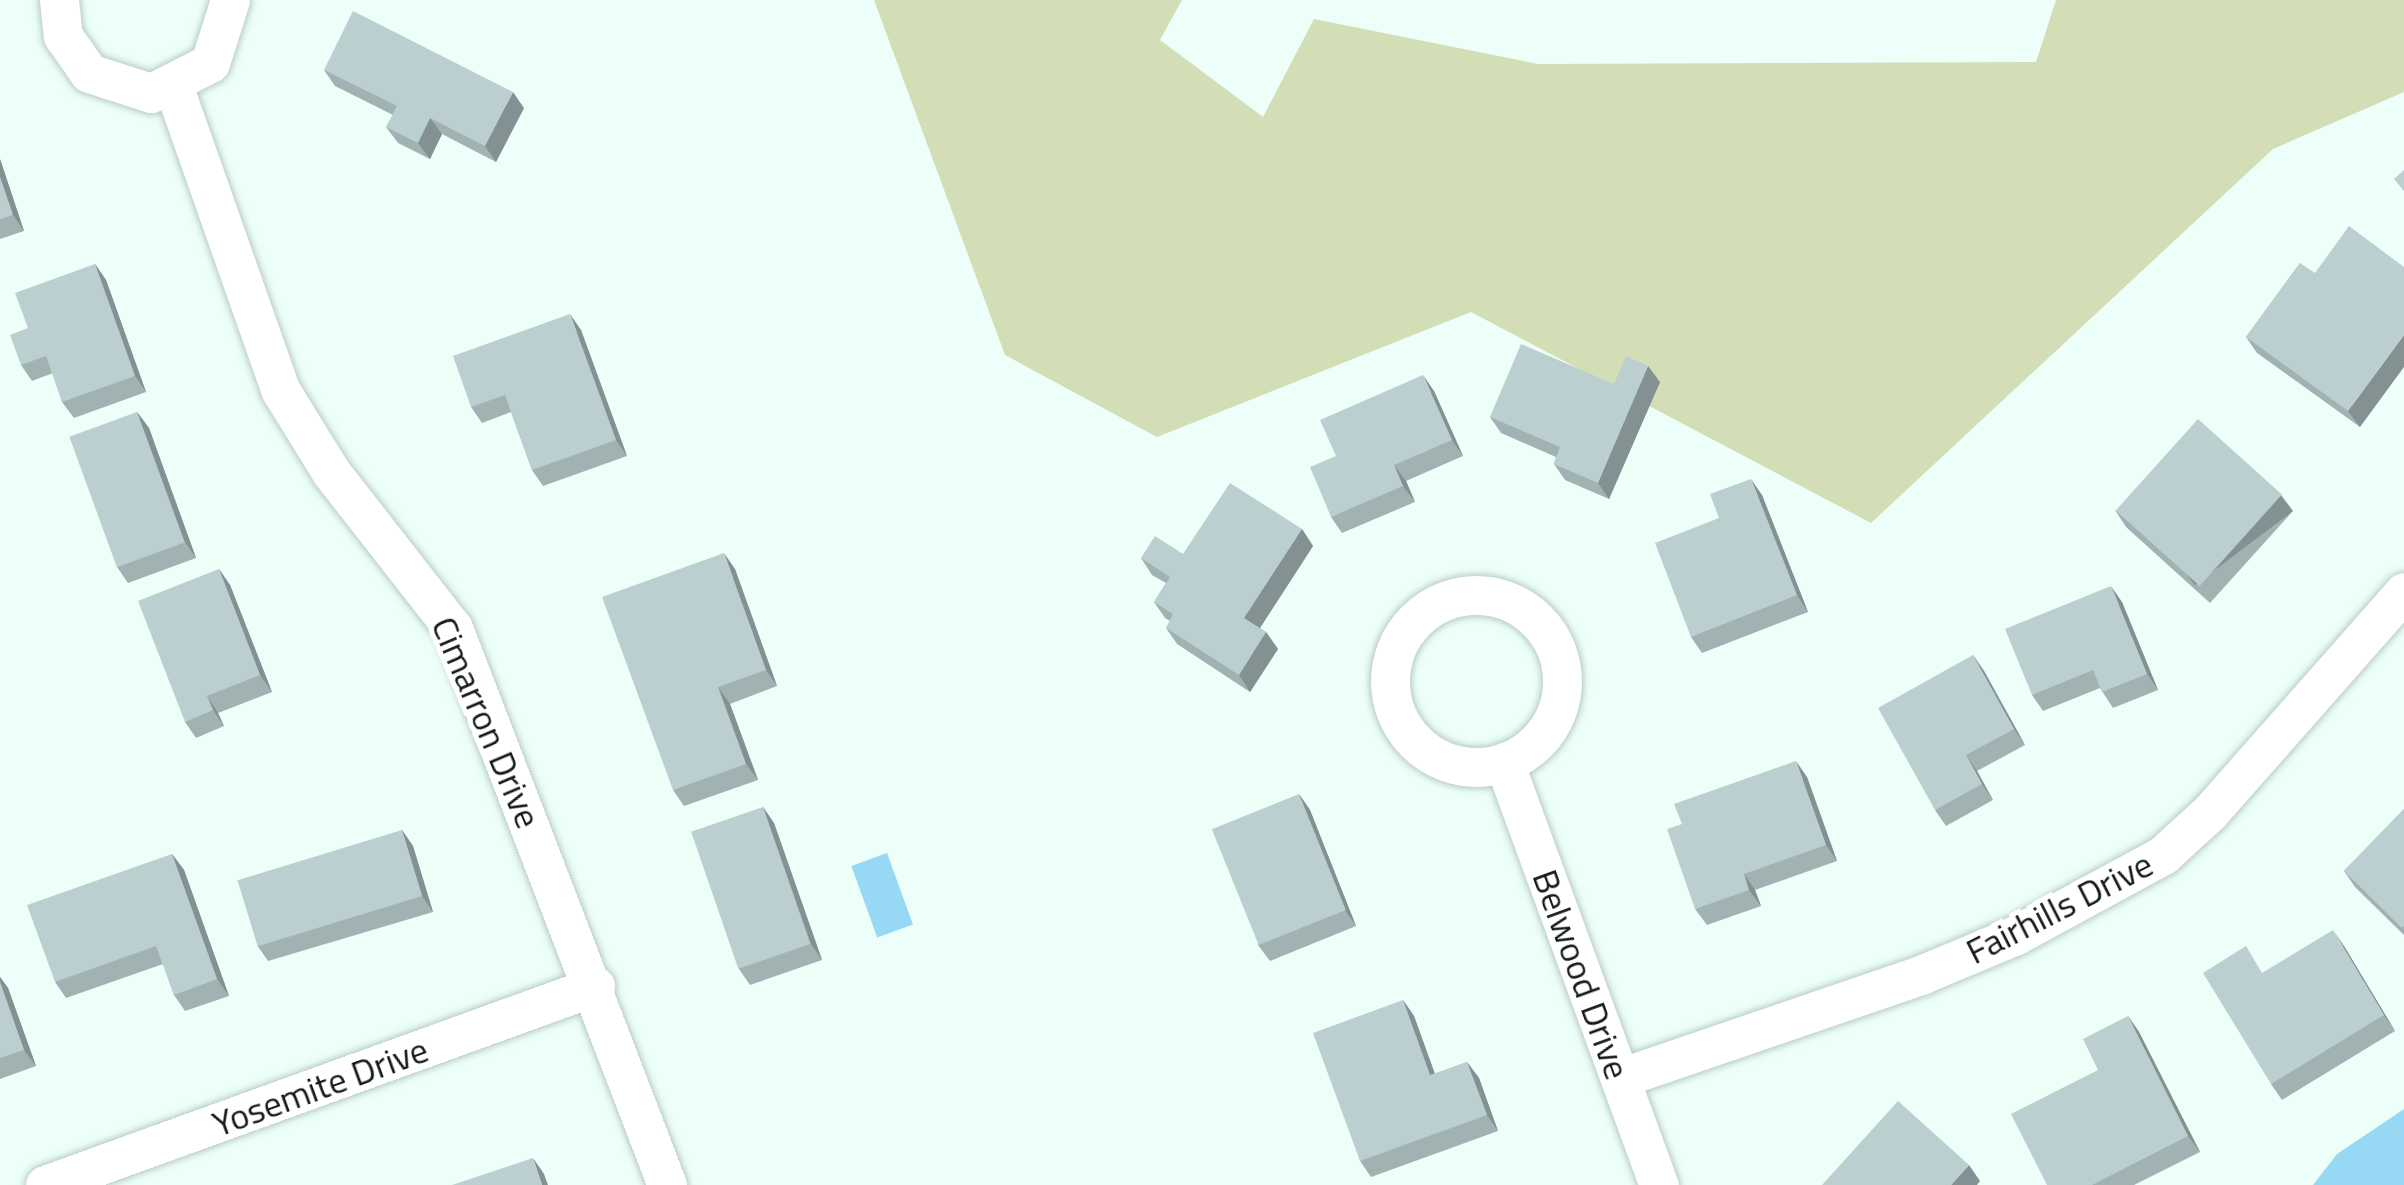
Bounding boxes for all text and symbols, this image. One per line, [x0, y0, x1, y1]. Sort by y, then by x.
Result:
street label: Cimarron Drive [423, 610, 551, 834]
street label: Fairhills Drive [1959, 842, 2159, 972]
street label: Belwood Drive [1524, 863, 1640, 1085]
street label: Yosemite Drive [206, 1027, 434, 1145]

